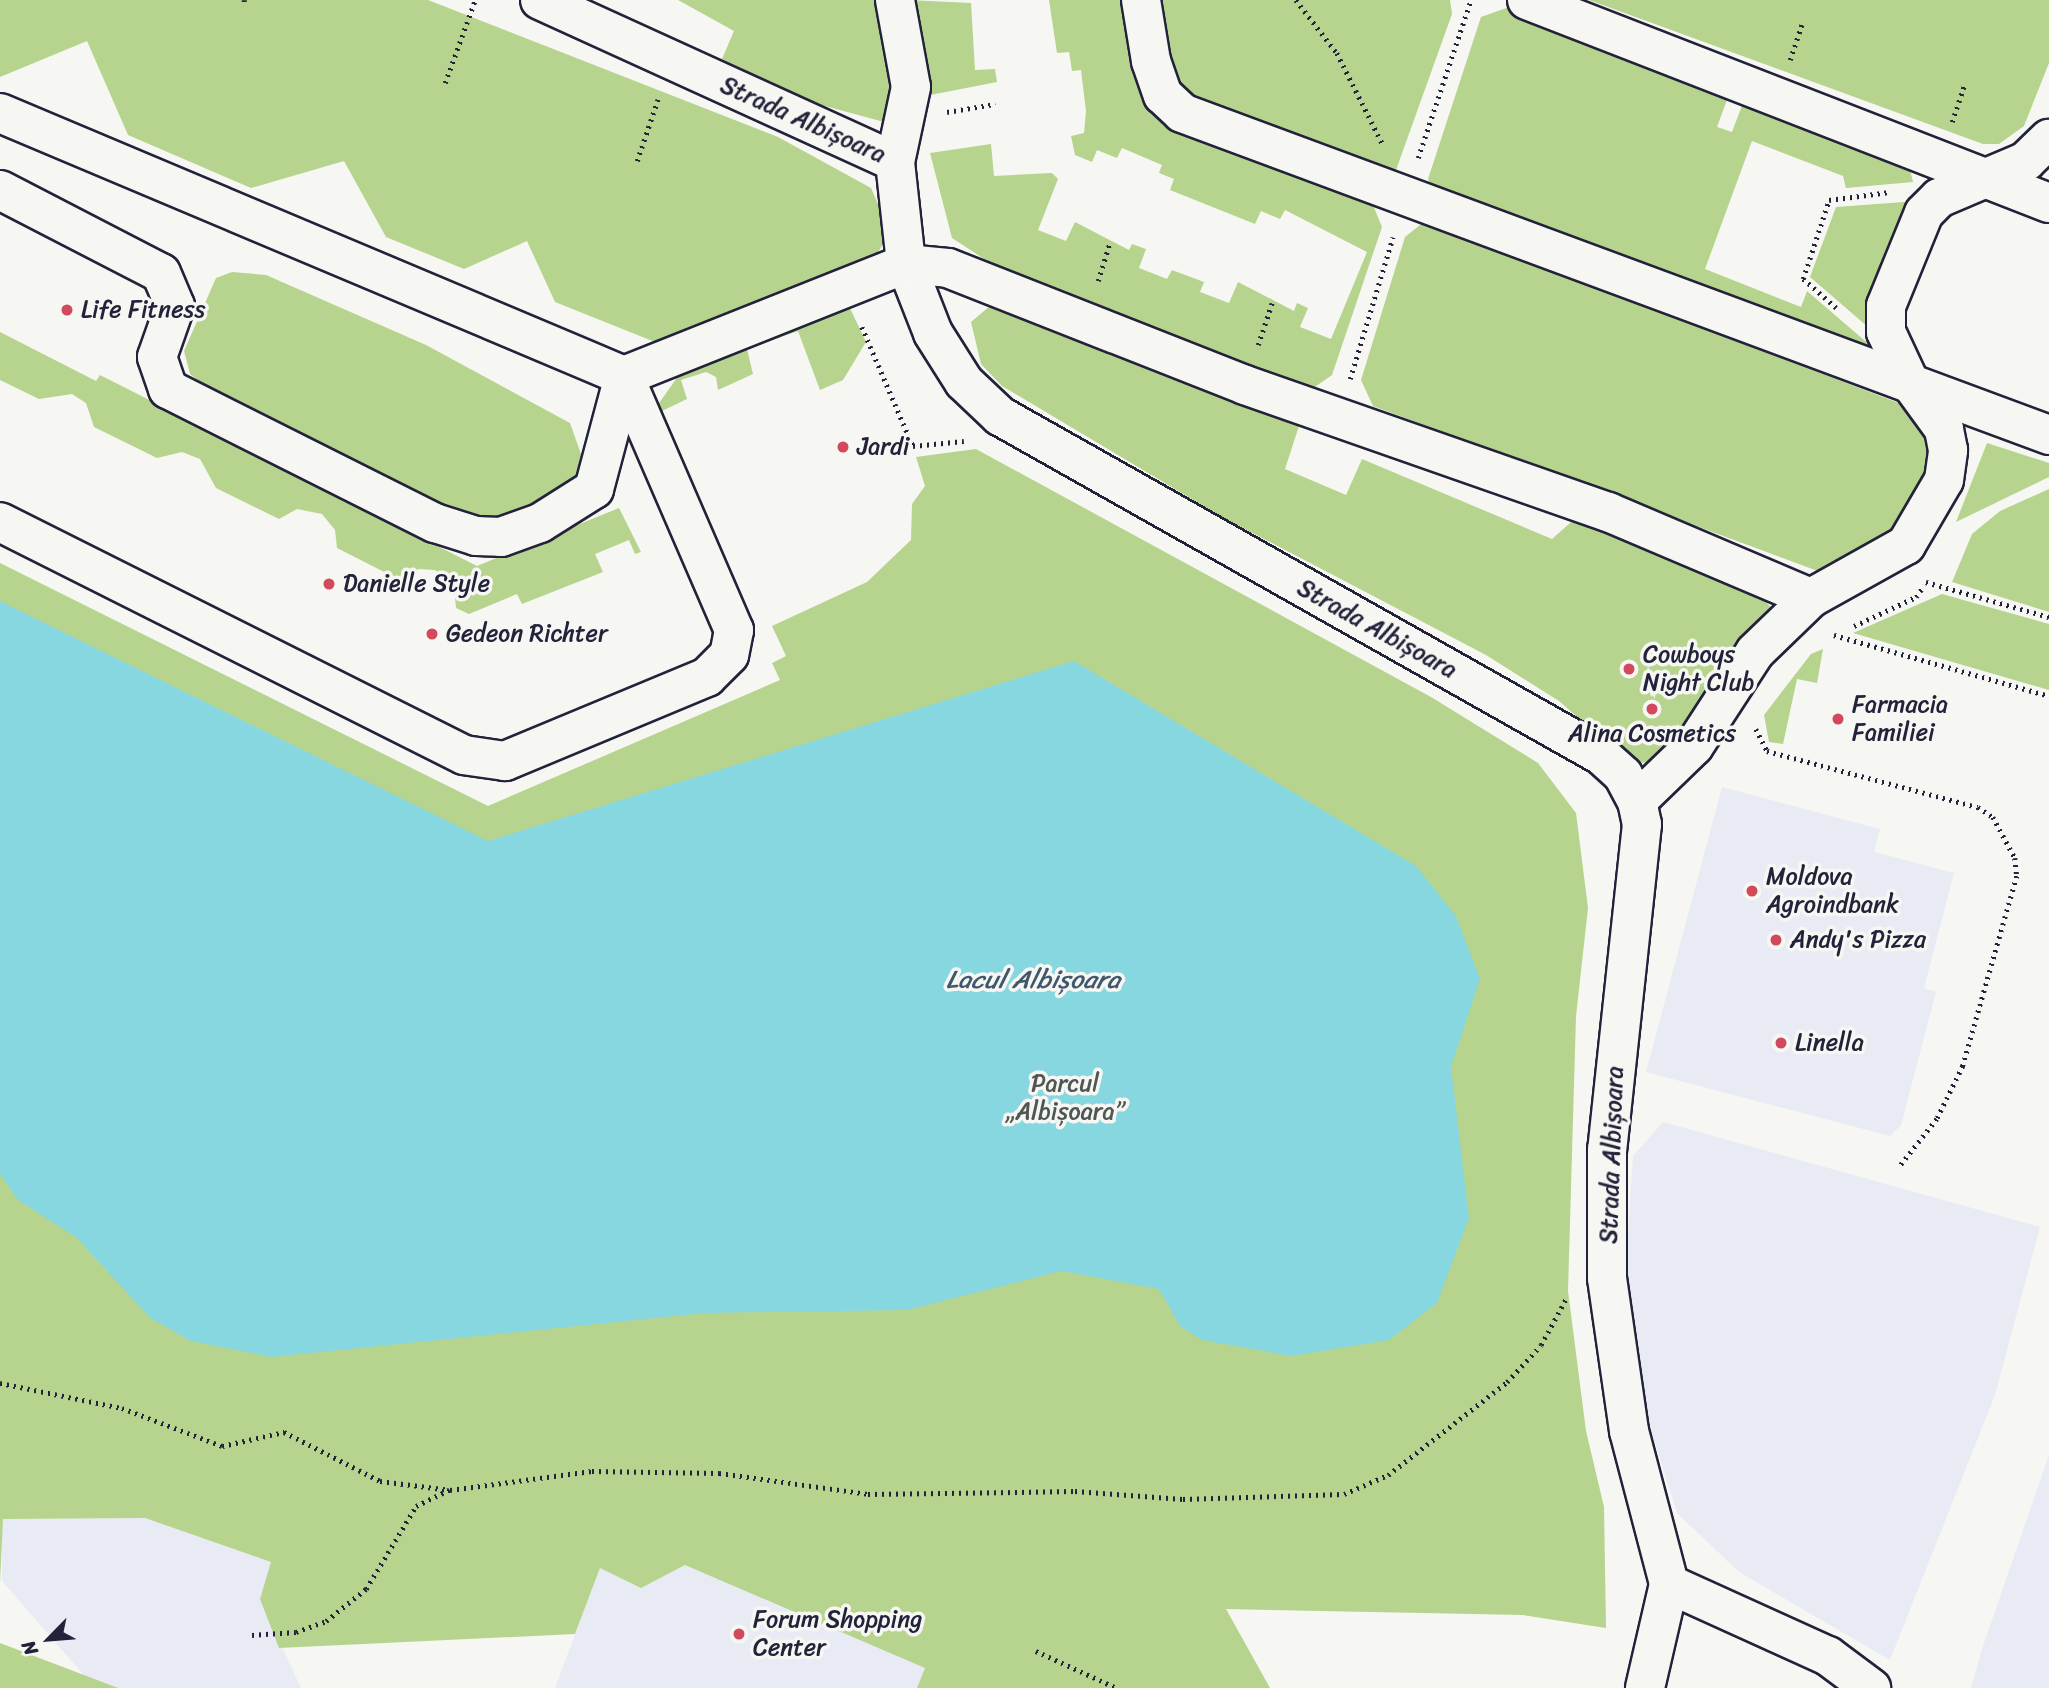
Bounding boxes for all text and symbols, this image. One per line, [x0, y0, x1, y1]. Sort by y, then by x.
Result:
street label: Strada Albișoara [716, 71, 890, 169]
place label: Life Fitness [81, 296, 204, 324]
marker: Life Fitness [59, 302, 75, 318]
place label: Jardi [857, 433, 909, 461]
marker: Jardi [835, 439, 851, 455]
place label: Danielle Style [343, 570, 490, 598]
street label: Strada Albișoara [1292, 573, 1462, 685]
marker: Danielle Style [321, 576, 337, 592]
place label: Gedeon Richter [446, 620, 607, 648]
marker: Gedeon Richter [424, 626, 440, 642]
place label: Cowboys Night Club [1643, 641, 1754, 697]
marker: Cowboys Night Club [1621, 661, 1637, 677]
place label: Farmacia Familiei [1852, 691, 1948, 747]
marker: Alina Cosmetics [1644, 701, 1660, 717]
marker: Farmacia Familiei [1830, 711, 1846, 727]
place label: Alina Cosmetics [1568, 720, 1736, 748]
place label: Moldova Agroindbank [1766, 863, 1899, 919]
marker: Moldova Agroindbank [1744, 883, 1760, 899]
place label: Andy's Pizza [1790, 926, 1926, 954]
marker: Andy's Pizza [1768, 932, 1784, 948]
water label: Lacul Albișoara [946, 964, 1120, 996]
place label: Linella [1795, 1029, 1864, 1057]
marker: Linella [1773, 1035, 1789, 1051]
street label: Strada Albișoara [1595, 1066, 1629, 1244]
park label: Parcul „Albișoara” [1006, 1070, 1124, 1126]
north arrow [14, 1604, 84, 1674]
place label: Forum Shopping Center [753, 1606, 923, 1662]
marker: Forum Shopping Center [731, 1626, 747, 1642]
text: N [12, 1635, 47, 1661]

